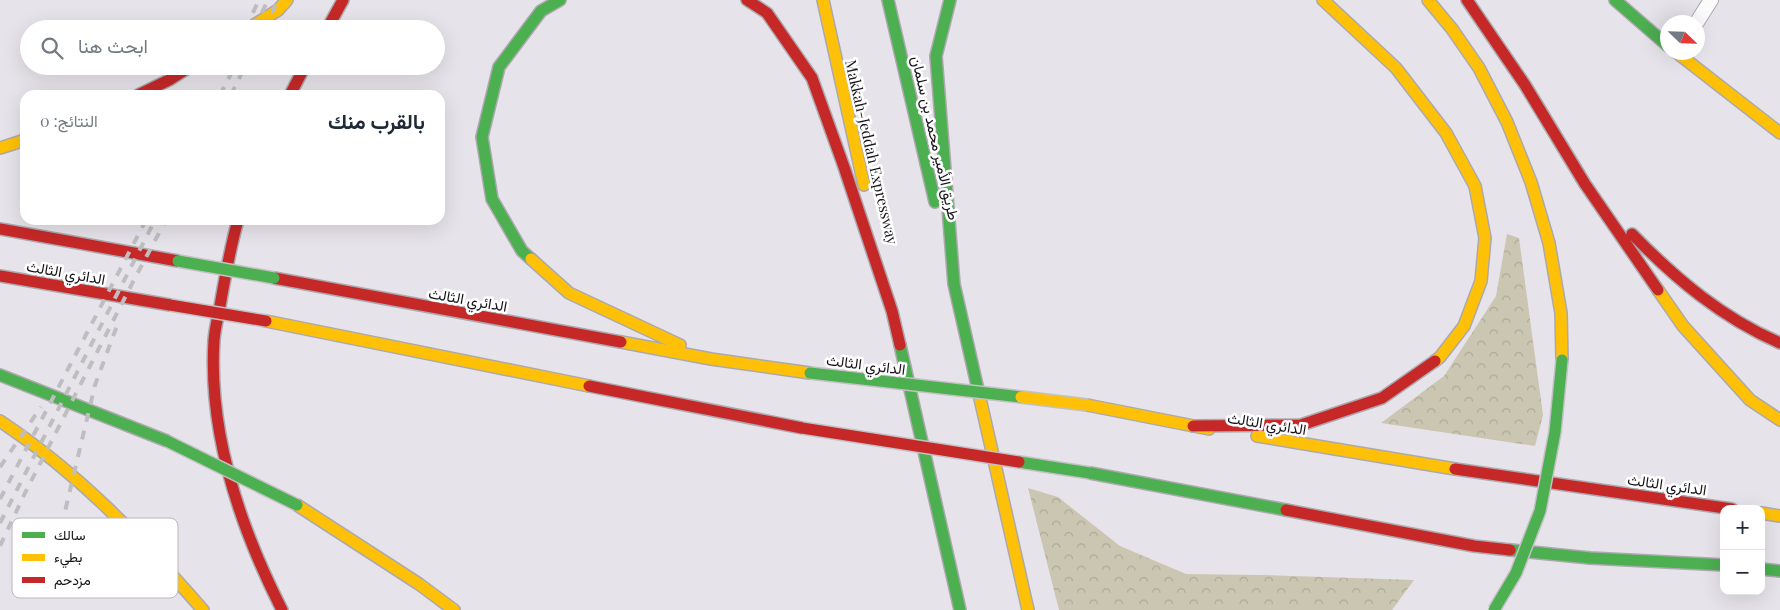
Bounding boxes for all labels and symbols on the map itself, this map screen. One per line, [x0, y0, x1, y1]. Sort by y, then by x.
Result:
north arrow [1660, 15, 1705, 60]
street label: طريق الأمير محمد بن سلمان [906, 54, 965, 222]
street label: Makkah-Jeddah Expressway [841, 58, 903, 247]
street label: الدائري الثالث [24, 255, 107, 293]
street label: الدائري الثالث [426, 282, 509, 320]
street label: الدائري الثالث [825, 349, 907, 383]
street label: الدائري الثالث [1225, 407, 1308, 443]
street label: الدائري الثالث [1626, 469, 1708, 503]
legend [12, 518, 178, 598]
text: سالك [54, 525, 85, 544]
text: بطيء [54, 547, 82, 569]
text: مزدحم [54, 570, 91, 589]

